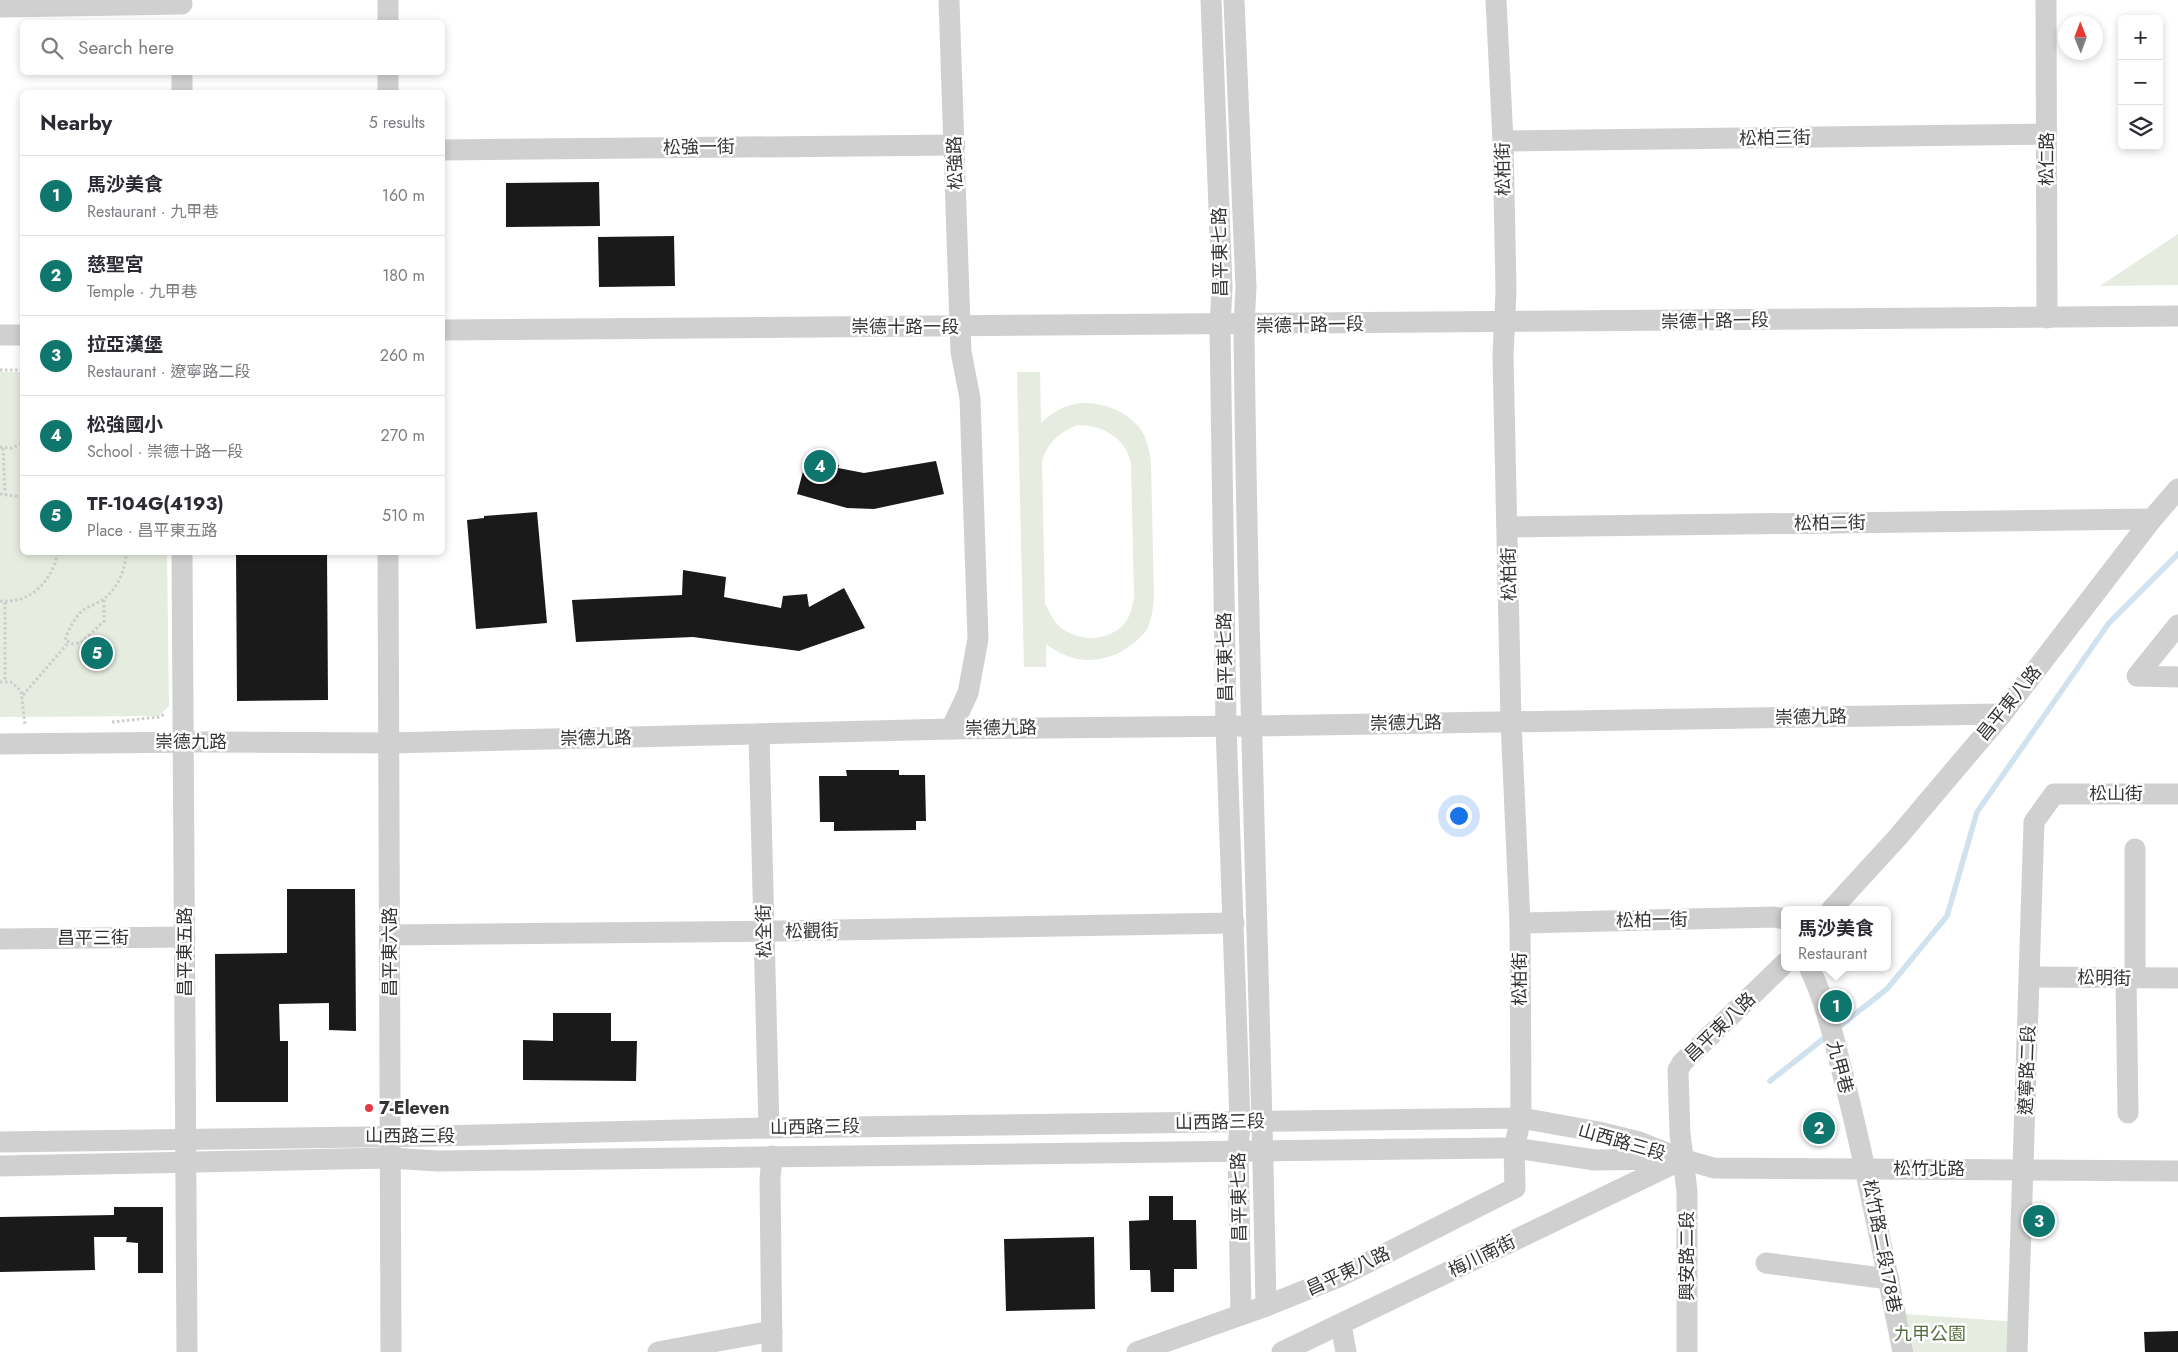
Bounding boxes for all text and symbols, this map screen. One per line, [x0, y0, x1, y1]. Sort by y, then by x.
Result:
north arrow [2058, 15, 2103, 60]
map controls [2118, 15, 2163, 150]
button: + [2118, 15, 2163, 60]
search box [20, 20, 445, 75]
icon: search [38, 34, 66, 62]
text: Search here [78, 34, 174, 61]
button: − [2118, 60, 2163, 105]
button: layers [2118, 105, 2163, 150]
text: Nearby [40, 108, 112, 138]
text: 5 results [369, 111, 425, 134]
street label: 松柏三街 [1739, 124, 1811, 152]
street label: 松仁路 [2034, 132, 2060, 186]
street label: 松強一街 [663, 133, 735, 161]
street label: 松強路 [941, 136, 969, 190]
street label: 松柏街 [1490, 142, 1516, 196]
text: 馬沙美食 [87, 171, 163, 198]
text: 1 [52, 184, 60, 207]
text: 160 m [382, 184, 425, 207]
text: Restaurant · 九甲巷 [87, 200, 218, 223]
street label: 昌平東七路 [1206, 207, 1234, 297]
text: 慈聖宮 [87, 251, 144, 278]
text: 2 [51, 264, 61, 287]
text: 180 m [382, 264, 425, 287]
text: Temple · 九甲巷 [87, 280, 197, 303]
street label: 崇德十路一段 [1661, 307, 1769, 335]
street label: 崇德十路一段 [1256, 311, 1364, 339]
street label: 崇德十路一段 [851, 314, 959, 340]
text: 拉亞漢堡 [87, 331, 163, 358]
text: 3 [51, 344, 61, 367]
text: 260 m [380, 344, 425, 367]
text: Restaurant · 遼寧路二段 [87, 360, 250, 383]
text: 松強國小 [87, 411, 163, 438]
text: 4 [50, 424, 62, 447]
text: 270 m [381, 424, 425, 447]
text: School · 崇德十路一段 [87, 440, 243, 463]
pin: 4 [804, 447, 836, 485]
text: TF-104G(4193) [87, 490, 224, 517]
text: 5 [51, 504, 61, 527]
text: 510 m [382, 504, 425, 527]
street label: 松柏二街 [1794, 509, 1866, 537]
text: Place · 昌平東五路 [87, 519, 217, 542]
street label: 松柏街 [1496, 547, 1522, 601]
street label: 昌平東七路 [1211, 612, 1239, 702]
pin: 5 [81, 634, 113, 672]
street label: 昌平東八路 [1971, 660, 2047, 746]
street label: 崇德九路 [1775, 703, 1847, 731]
street label: 崇德九路 [1370, 709, 1442, 737]
street label: 崇德九路 [965, 714, 1037, 742]
street label: 崇德九路 [560, 724, 632, 752]
street label: 崇德九路 [155, 729, 227, 755]
street label: 松山街 [2089, 781, 2143, 807]
your location [1446, 803, 1472, 829]
street label: 松全街 [751, 904, 777, 958]
street label: 松柏一街 [1616, 906, 1688, 934]
popup [1781, 906, 1891, 971]
street label: 昌平東五路 [172, 907, 198, 997]
street label: 昌平東六路 [377, 907, 403, 997]
text: 馬沙美食 [1798, 915, 1874, 942]
street label: 松觀街 [785, 918, 839, 944]
street label: 昌平三街 [57, 925, 129, 951]
text: Restaurant [1798, 942, 1867, 965]
street label: 松柏街 [1507, 952, 1533, 1006]
street label: 松明街 [2077, 965, 2131, 991]
street label: 昌平東八路 [1679, 986, 1761, 1068]
pin: 1 [1820, 987, 1852, 1025]
street label: 遼寧路二段 [2012, 1025, 2042, 1115]
street label: 九甲巷 [1820, 1038, 1860, 1096]
place label: 7-Eleven [379, 1095, 450, 1121]
marker: 7-Eleven [363, 1102, 375, 1114]
street label: 山西路三段 [1175, 1108, 1265, 1136]
pin: 2 [1803, 1109, 1835, 1147]
street label: 山西路三段 [770, 1113, 860, 1141]
street label: 山西路三段 [1575, 1117, 1669, 1167]
street label: 山西路三段 [365, 1123, 455, 1149]
street label: 昌平東七路 [1225, 1152, 1253, 1242]
street label: 松竹北路 [1893, 1156, 1965, 1182]
street label: 松竹路二段178巷 [1856, 1177, 1908, 1315]
pin: 3 [2023, 1202, 2055, 1240]
street label: 興安路二段 [1674, 1211, 1700, 1301]
street label: 梅川南街 [1444, 1229, 1520, 1283]
street label: 昌平東八路 [1302, 1240, 1394, 1302]
park label: 九甲公園 [1894, 1321, 1966, 1347]

